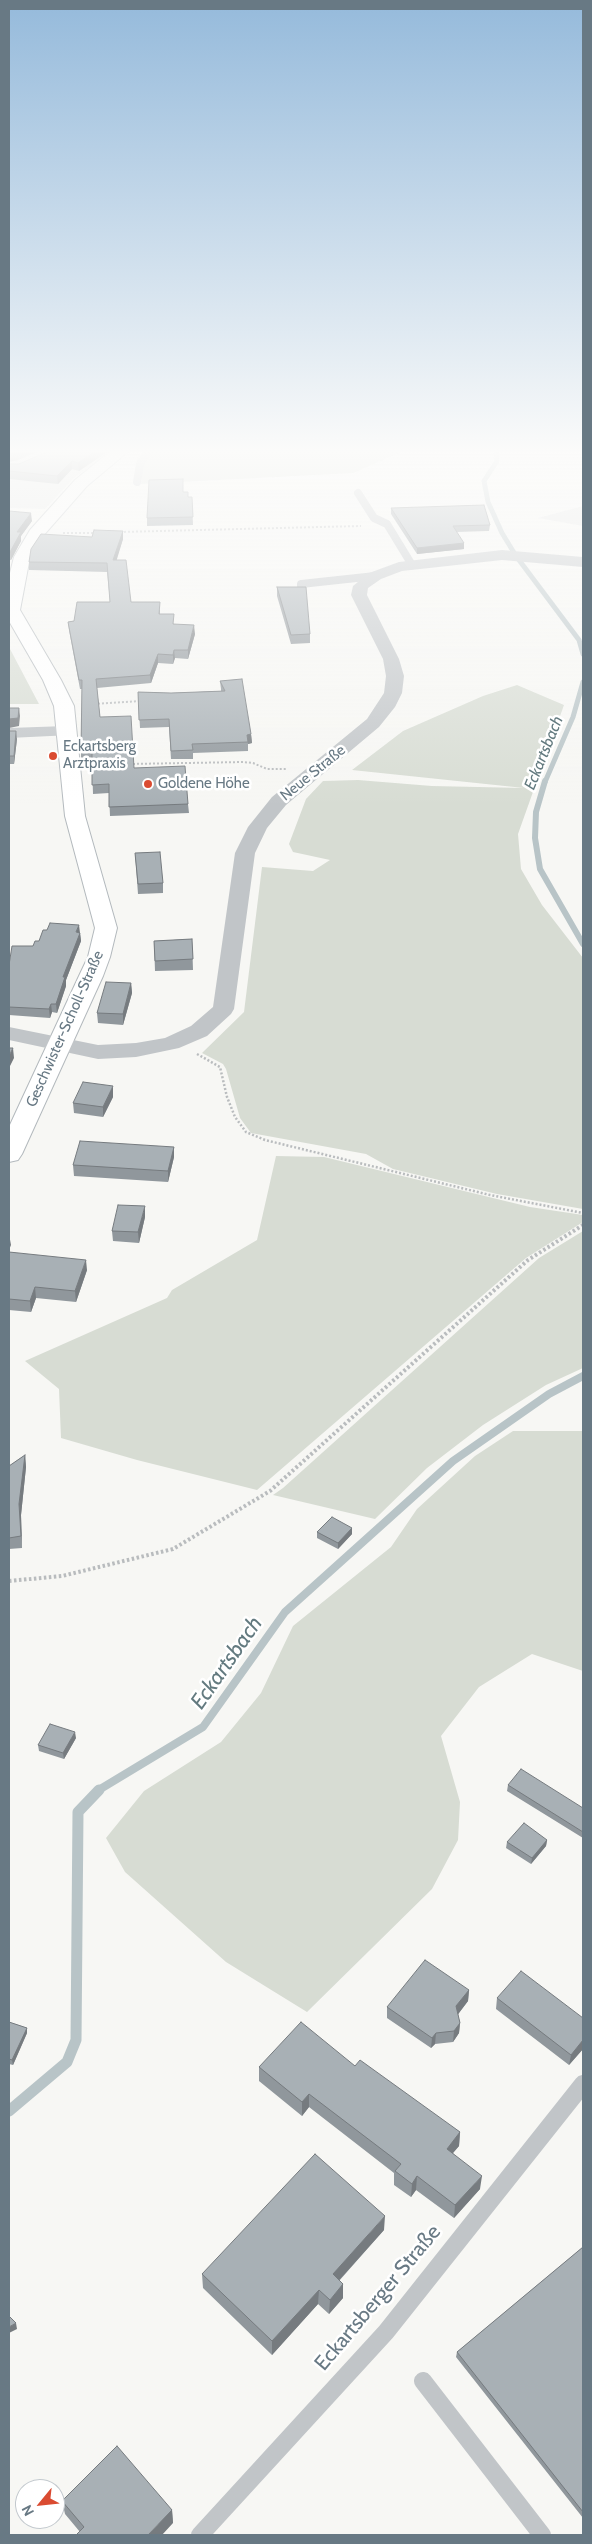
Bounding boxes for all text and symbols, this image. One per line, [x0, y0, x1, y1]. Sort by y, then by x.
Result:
water label: Eckartsbach [521, 713, 567, 793]
place label: Eckartsberg Arztpraxis [63, 738, 136, 773]
street label: Neue Straße [277, 741, 349, 805]
marker: Eckartsberg Arztpraxis [47, 750, 59, 762]
place label: Goldene Höhe [158, 775, 250, 793]
marker: Goldene Höhe [142, 778, 154, 790]
street label: Geschwister-Scholl-Straße [22, 948, 108, 1110]
water label: Eckartsbach [186, 1612, 268, 1714]
street label: Eckartsberger Straße [310, 2220, 446, 2376]
north arrow [15, 2479, 65, 2529]
text: N [17, 2502, 38, 2519]

